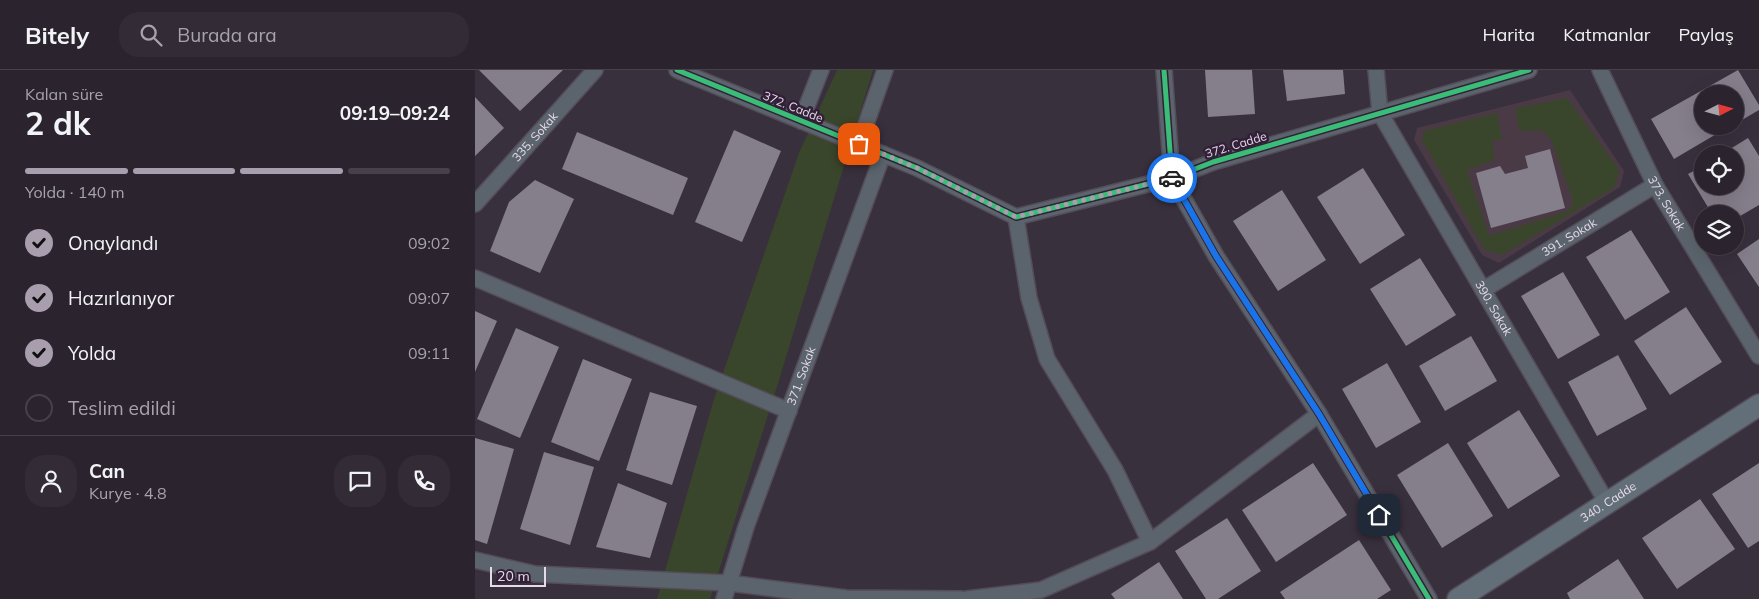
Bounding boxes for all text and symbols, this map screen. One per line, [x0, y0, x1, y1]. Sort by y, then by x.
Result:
search box [119, 12, 469, 57]
text: Bitely [25, 20, 89, 50]
icon: search [137, 21, 165, 49]
text: Burada ara [177, 23, 277, 47]
text: Harita [1483, 23, 1535, 46]
text: Katmanlar [1563, 23, 1650, 46]
text: Paylaş [1678, 23, 1734, 46]
text: Kalan süre [25, 84, 103, 104]
north arrow [1694, 85, 1744, 135]
map controls [1694, 85, 1744, 255]
street label: 372. Cadde [761, 88, 825, 125]
text: 09:19–09:24 [340, 101, 450, 125]
text: 2 dk [25, 103, 90, 143]
street label: 335. Sokak [509, 108, 561, 164]
pin [838, 123, 880, 165]
street label: 372. Cadde [1203, 128, 1268, 161]
icon: bag [845, 130, 873, 158]
button: locate [1694, 145, 1744, 195]
courier [1147, 153, 1197, 203]
icon: car [1158, 164, 1186, 192]
street label: 373. Sokak [1645, 173, 1689, 234]
text: Yolda · 140 m [25, 182, 125, 202]
button: layers [1694, 205, 1744, 255]
street label: 391. Sokak [1539, 214, 1600, 259]
icon: check [25, 229, 53, 257]
text: Onaylandı [68, 231, 158, 255]
text: 09:02 [408, 233, 450, 253]
street label: 390. Sokak [1472, 278, 1516, 339]
icon: check [25, 284, 53, 312]
text: Hazırlanıyor [68, 286, 175, 310]
text: 09:07 [408, 288, 450, 308]
icon: check [25, 339, 53, 367]
text: Yolda [68, 341, 116, 365]
text: 09:11 [408, 343, 450, 363]
street label: 371. Sokak [783, 344, 819, 407]
text: Teslim edildi [68, 396, 176, 420]
button: person [25, 455, 77, 507]
button: chat [334, 455, 386, 507]
button: phone [398, 455, 450, 507]
text: Can [89, 459, 125, 483]
street label: 340. Cadde [1577, 478, 1639, 525]
text: Kurye · 4.8 [89, 483, 166, 503]
pin [1358, 494, 1400, 536]
icon: home [1365, 501, 1393, 529]
scale bar [490, 564, 546, 587]
text: 20 m [497, 567, 530, 585]

